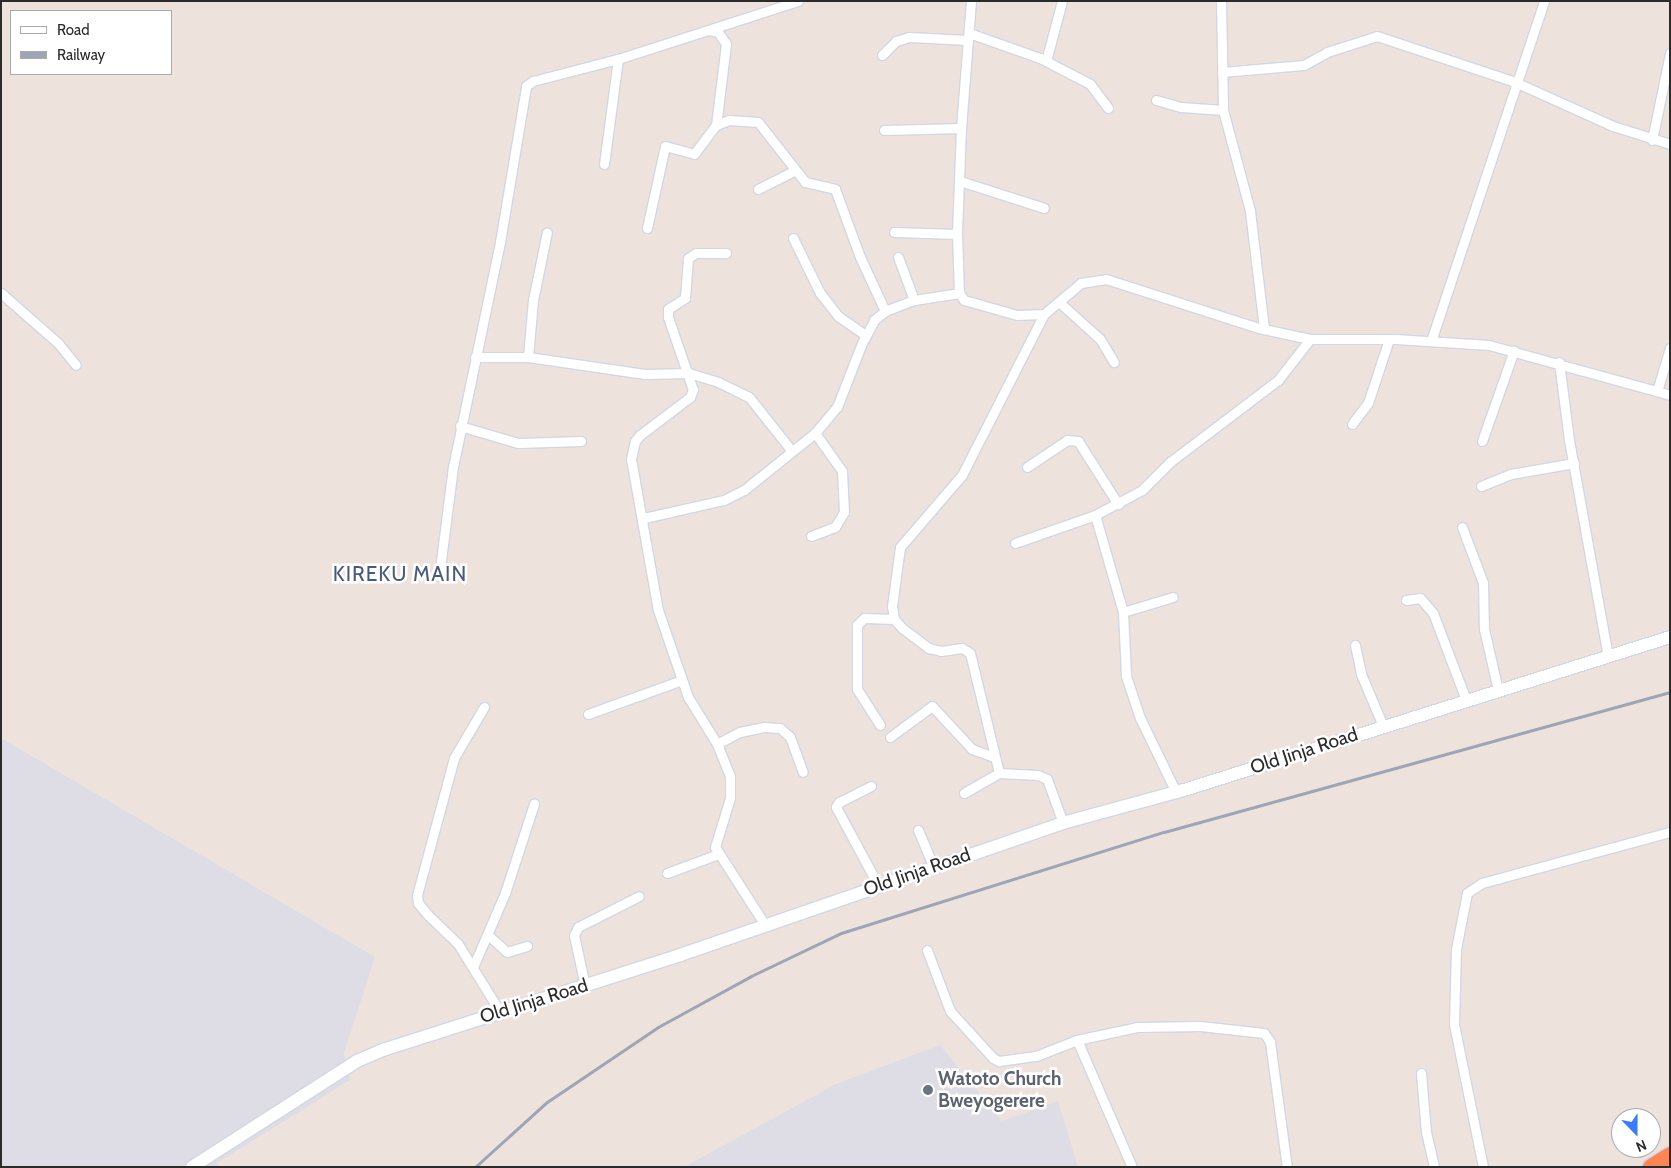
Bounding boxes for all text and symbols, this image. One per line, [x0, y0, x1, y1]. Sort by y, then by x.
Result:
legend [10, 10, 172, 75]
text: Road [57, 21, 90, 39]
text: Railway [57, 46, 105, 64]
district label: KIREKU MAIN [331, 561, 469, 587]
street label: Old Jinja Road [1247, 723, 1361, 779]
street label: Old Jinja Road [860, 843, 974, 901]
street label: Old Jinja Road [477, 974, 591, 1028]
place label: Watoto Church Bweyogerere [938, 1068, 1061, 1112]
marker: Watoto Church Bweyogerere [922, 1084, 934, 1096]
north arrow [1611, 1108, 1661, 1158]
text: N [1633, 1136, 1649, 1156]

